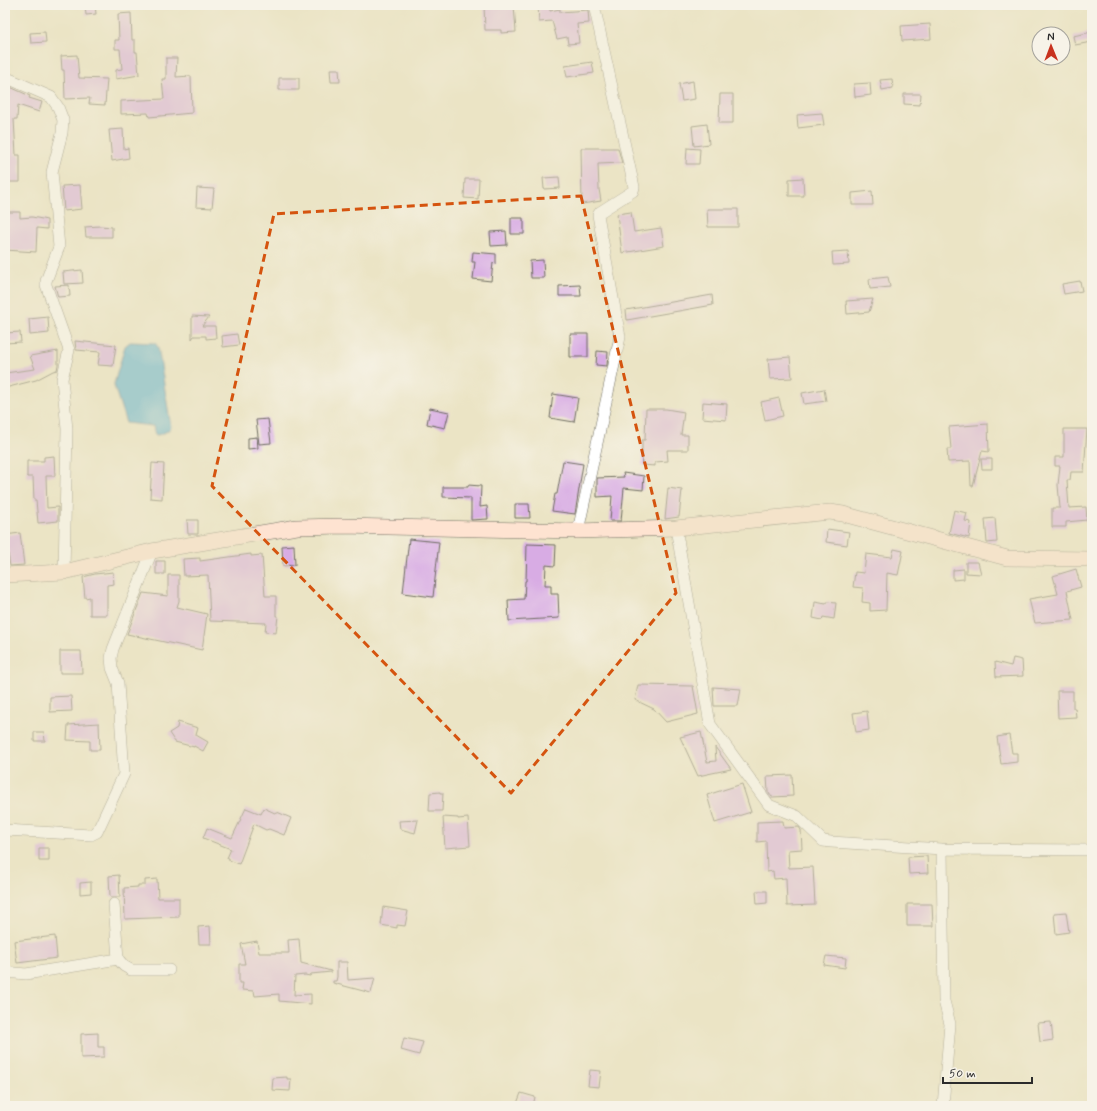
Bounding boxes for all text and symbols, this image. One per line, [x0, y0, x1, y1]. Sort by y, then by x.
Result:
north arrow [1031, 26, 1071, 66]
text: N [1047, 30, 1055, 44]
scale bar [943, 1059, 1032, 1085]
text: 50 m [949, 1066, 976, 1082]

